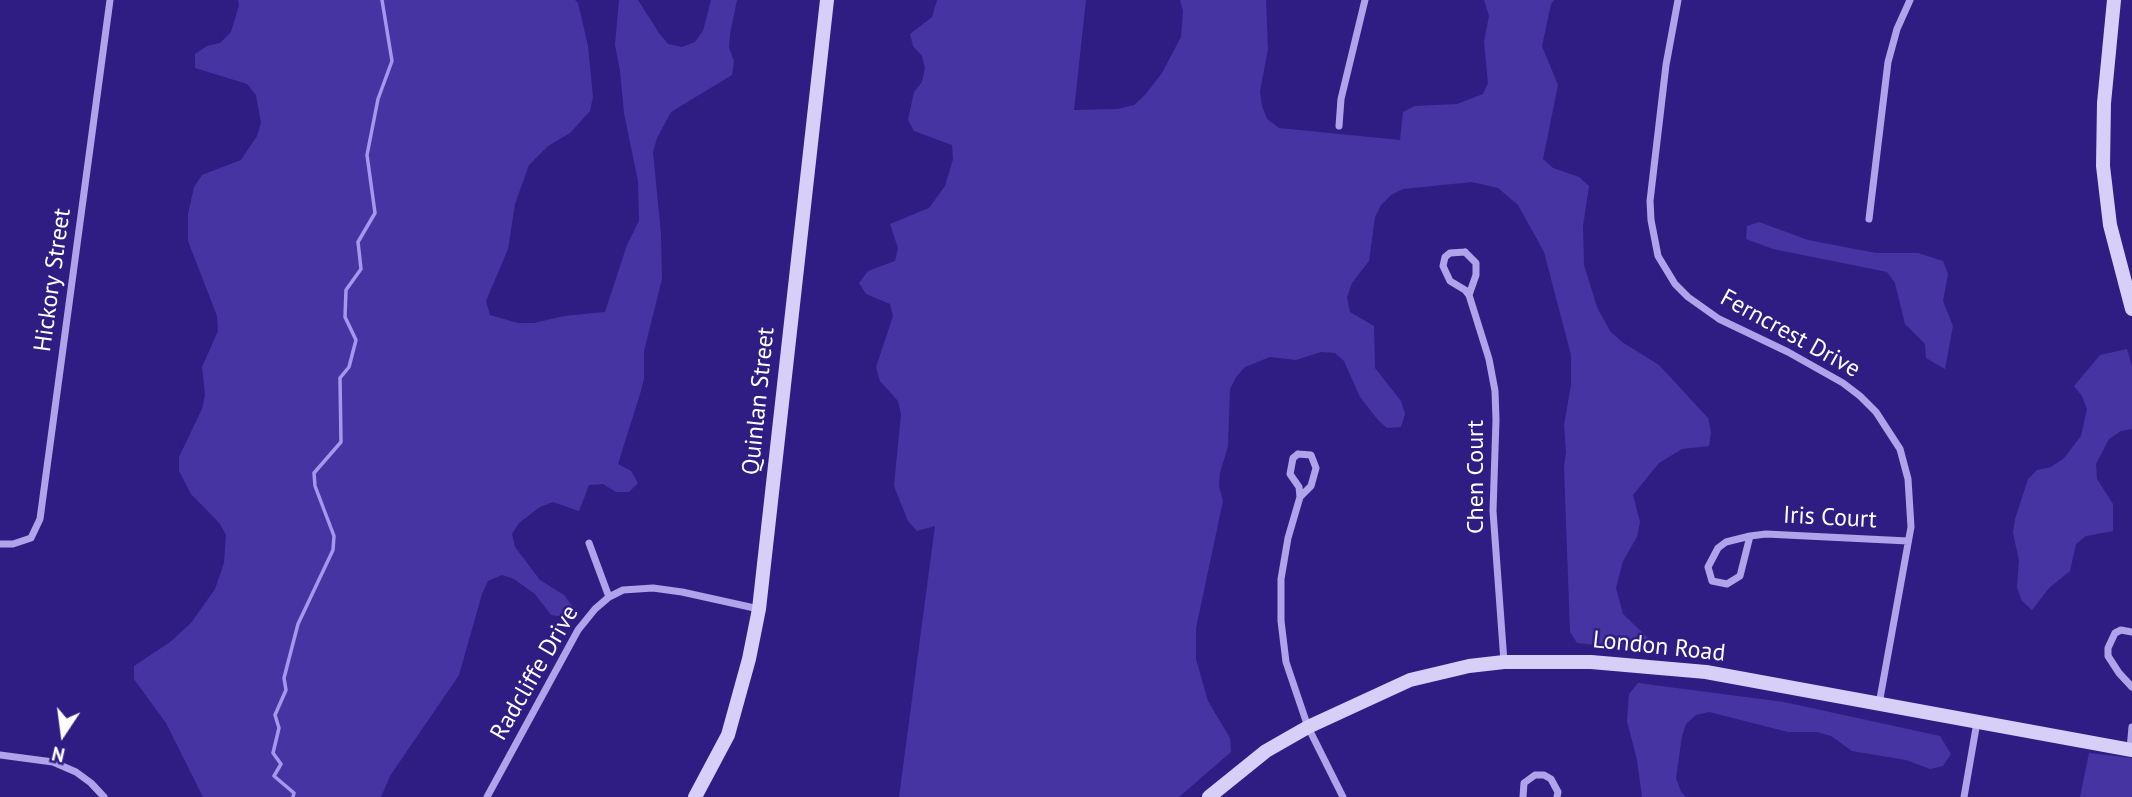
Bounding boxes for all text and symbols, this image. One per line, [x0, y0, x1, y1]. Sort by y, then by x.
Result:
street label: Hickory Street [29, 206, 77, 354]
street label: Ferncrest Drive [1715, 284, 1865, 384]
street label: Quinlan Street [737, 326, 781, 476]
street label: Chen Court [1462, 420, 1490, 534]
street label: Iris Court [1782, 501, 1878, 535]
street label: Radcliffe Drive [485, 601, 585, 745]
street label: London Road [1591, 626, 1727, 668]
north arrow [28, 699, 98, 769]
text: N [50, 741, 67, 768]

